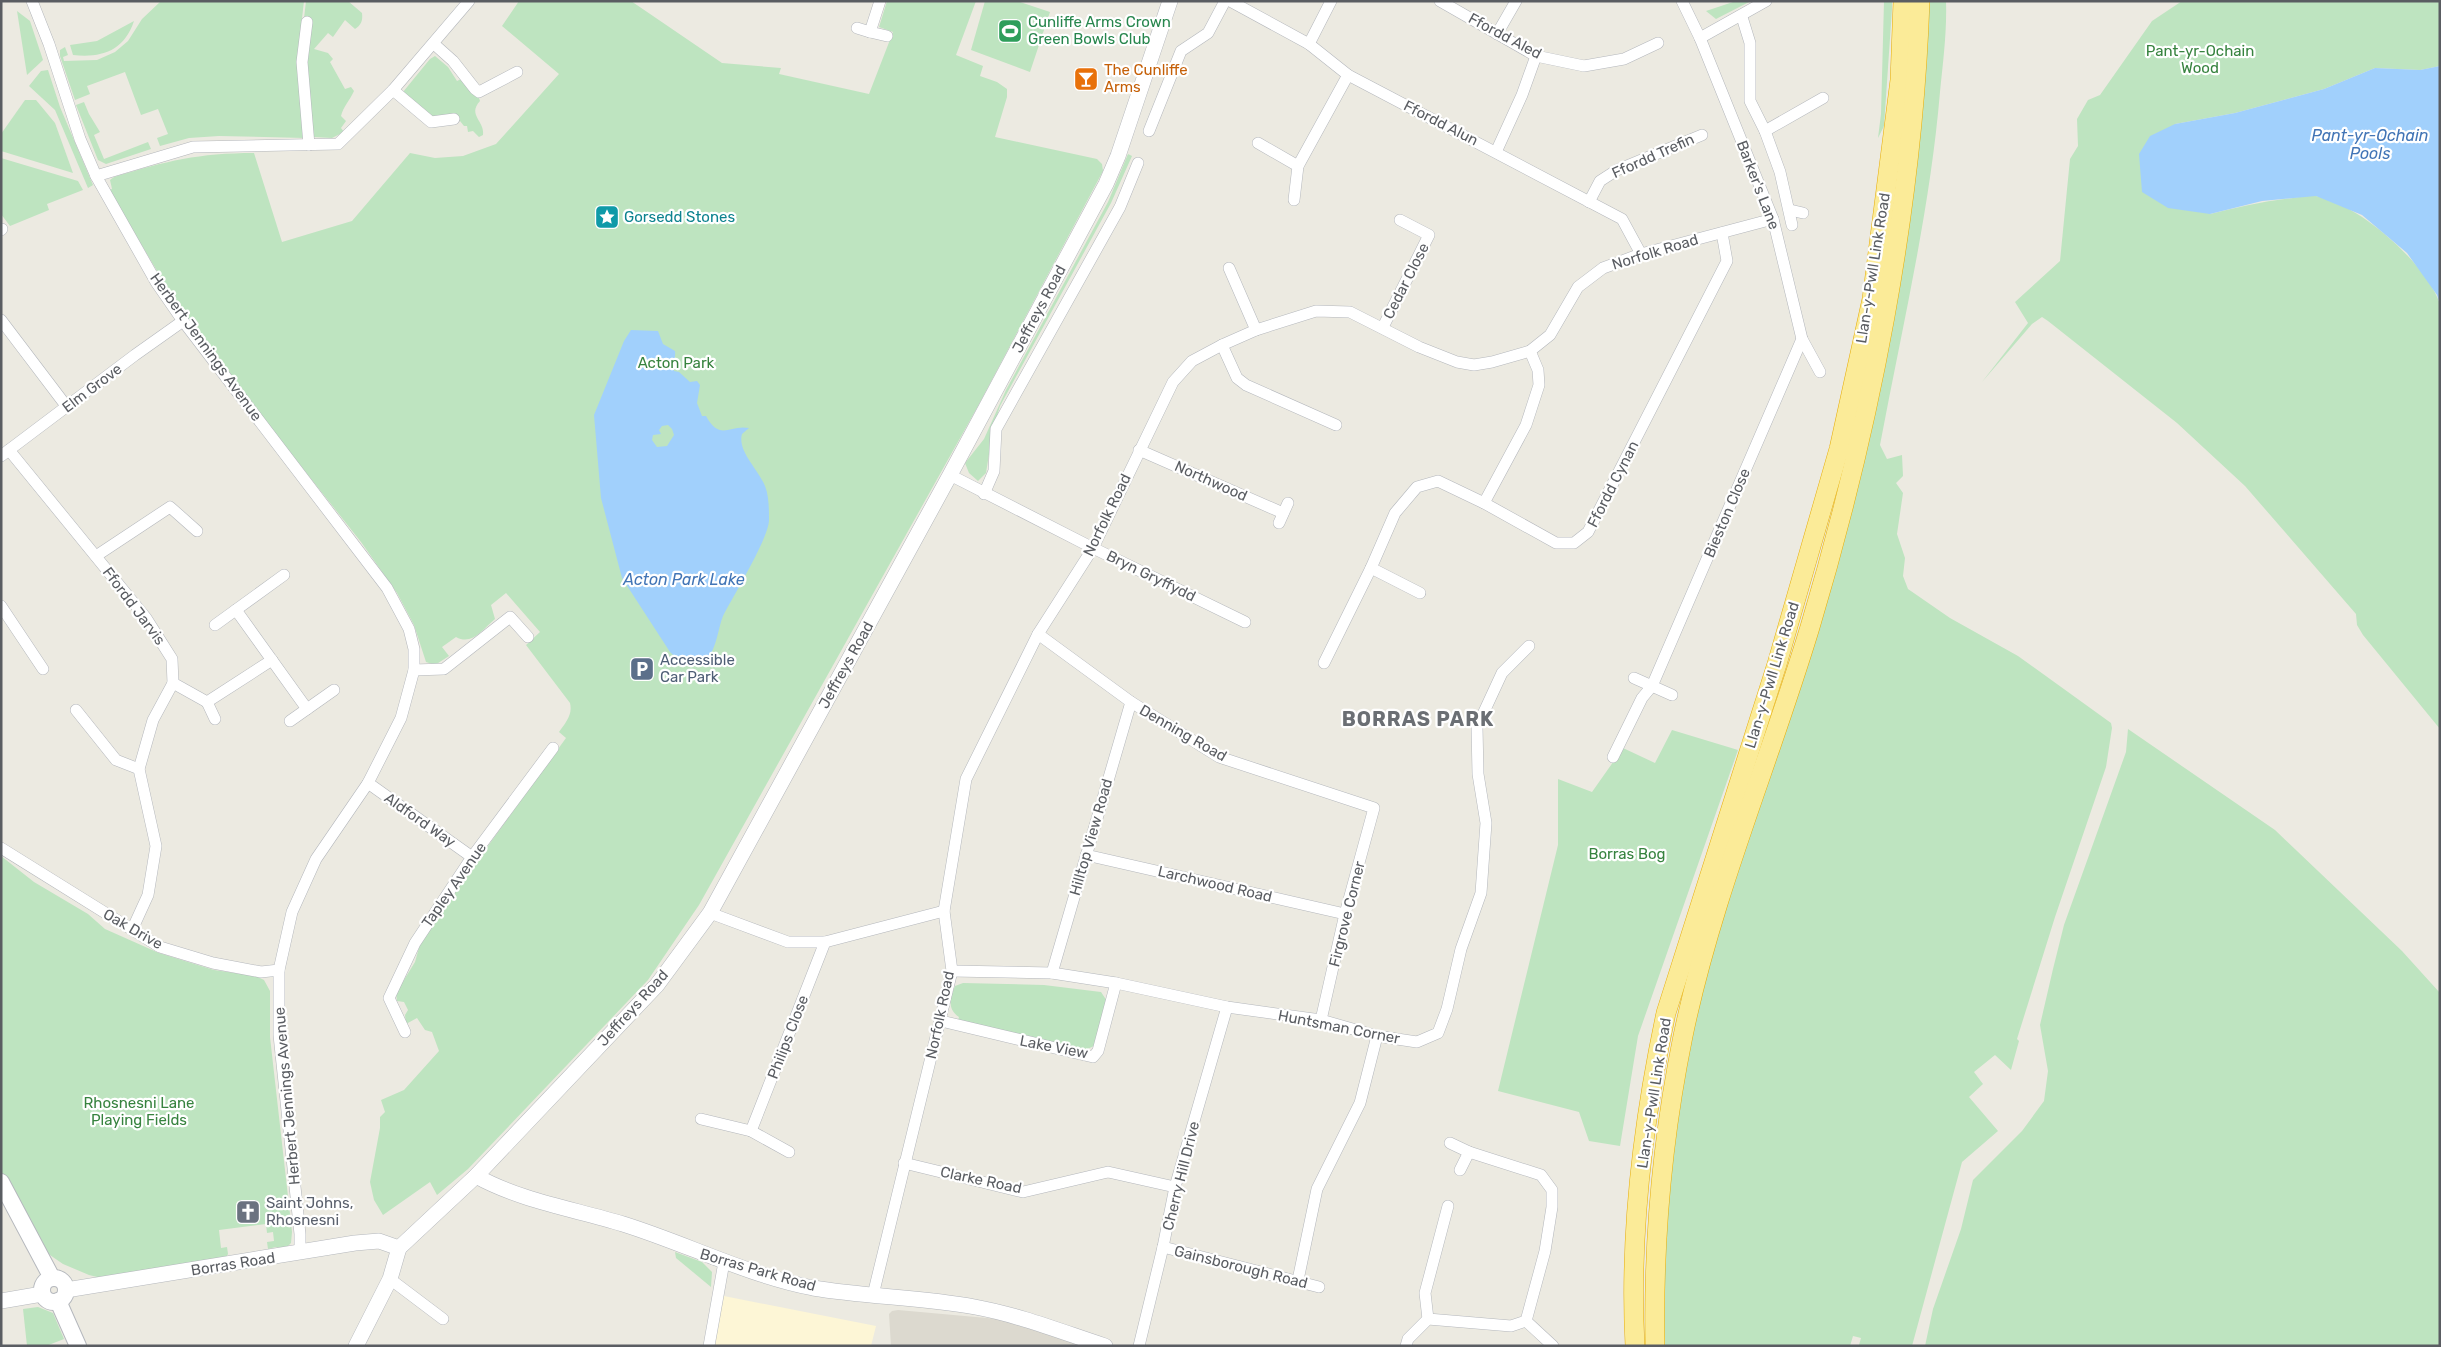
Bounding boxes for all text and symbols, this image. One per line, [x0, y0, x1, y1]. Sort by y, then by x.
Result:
street label: Ffordd Aled [1465, 9, 1545, 63]
place label: Cunliffe Arms Crown Green Bowls Club [1028, 13, 1171, 48]
sports icon: Cunliffe Arms Crown Green Bowls Club [997, 18, 1023, 44]
park label: Pant-yr-Ochain Wood [2146, 42, 2254, 77]
place label: The Cunliffe Arms [1104, 61, 1188, 96]
bar icon: The Cunliffe Arms [1073, 66, 1099, 92]
street label: Ffordd Alun [1401, 97, 1481, 149]
water label: Pant-yr-Ochain Pools [2311, 126, 2429, 163]
street label: Ffordd Trefin [1609, 130, 1697, 182]
street label: Barker's Lane [1733, 138, 1783, 232]
street label: Llan-y-Pwll Link Road [1852, 191, 1894, 345]
place icon: Gorsedd Stones [594, 204, 620, 230]
place label: Gorsedd Stones [624, 208, 735, 226]
street label: Norfolk Road [1610, 230, 1700, 274]
street label: Cedar Close [1379, 240, 1433, 322]
street label: Jeffreys Road [1008, 262, 1070, 356]
street label: Herbert Jennings Avenue [146, 269, 266, 425]
park label: Acton Park [638, 354, 715, 372]
street label: Elm Grove [59, 360, 125, 416]
street label: Ffordd Cynan [1584, 438, 1642, 530]
street label: Northwood [1172, 457, 1250, 505]
street label: Bieston Close [1700, 466, 1754, 560]
street label: Norfolk Road [1079, 471, 1135, 559]
street label: Bryn Gryffydd [1103, 547, 1199, 605]
street label: Ffordd Jarvis [99, 564, 169, 649]
water label: Acton Park Lake [622, 570, 745, 589]
street label: Llan-y-Pwll Link Road [1741, 600, 1803, 750]
street label: Jeffreys Road [815, 618, 877, 712]
place label: Accessible Car Park [660, 651, 735, 686]
parking icon: Accessible Car Park [629, 656, 655, 682]
street label: Denning Road [1136, 701, 1230, 765]
district label: BORRAS PARK [1342, 707, 1494, 731]
street label: Hilltop View Road [1066, 776, 1116, 898]
street label: Aldford Way [381, 789, 459, 851]
street label: Tapley Avenue [418, 839, 490, 931]
park label: Borras Bog [1588, 845, 1666, 863]
street label: Firgrove Corner [1325, 859, 1369, 969]
street label: Larchwood Road [1156, 862, 1274, 906]
street label: Oak Drive [100, 905, 166, 953]
street label: Jeffreys Road [594, 966, 672, 1050]
street label: Norfolk Road [922, 969, 958, 1061]
street label: Philips Close [764, 993, 812, 1081]
street label: Herbert Jennings Avenue [270, 1006, 304, 1186]
street label: Huntsman Corner [1276, 1006, 1402, 1048]
street label: Llan-y-Pwll Link Road [1633, 1016, 1675, 1170]
street label: Lake View [1018, 1032, 1090, 1062]
park label: Rhosnesni Lane Playing Fields [84, 1094, 194, 1129]
street label: Cherry Hill Drive [1159, 1120, 1203, 1232]
street label: Clarke Road [939, 1163, 1023, 1197]
place label: Saint Johns, Rhosnesni [266, 1194, 354, 1229]
church icon: Saint Johns, Rhosnesni [235, 1199, 261, 1225]
street label: Gainsborough Road [1172, 1242, 1310, 1292]
street label: Borras Park Road [698, 1245, 818, 1295]
street label: Borras Road [190, 1248, 276, 1280]

